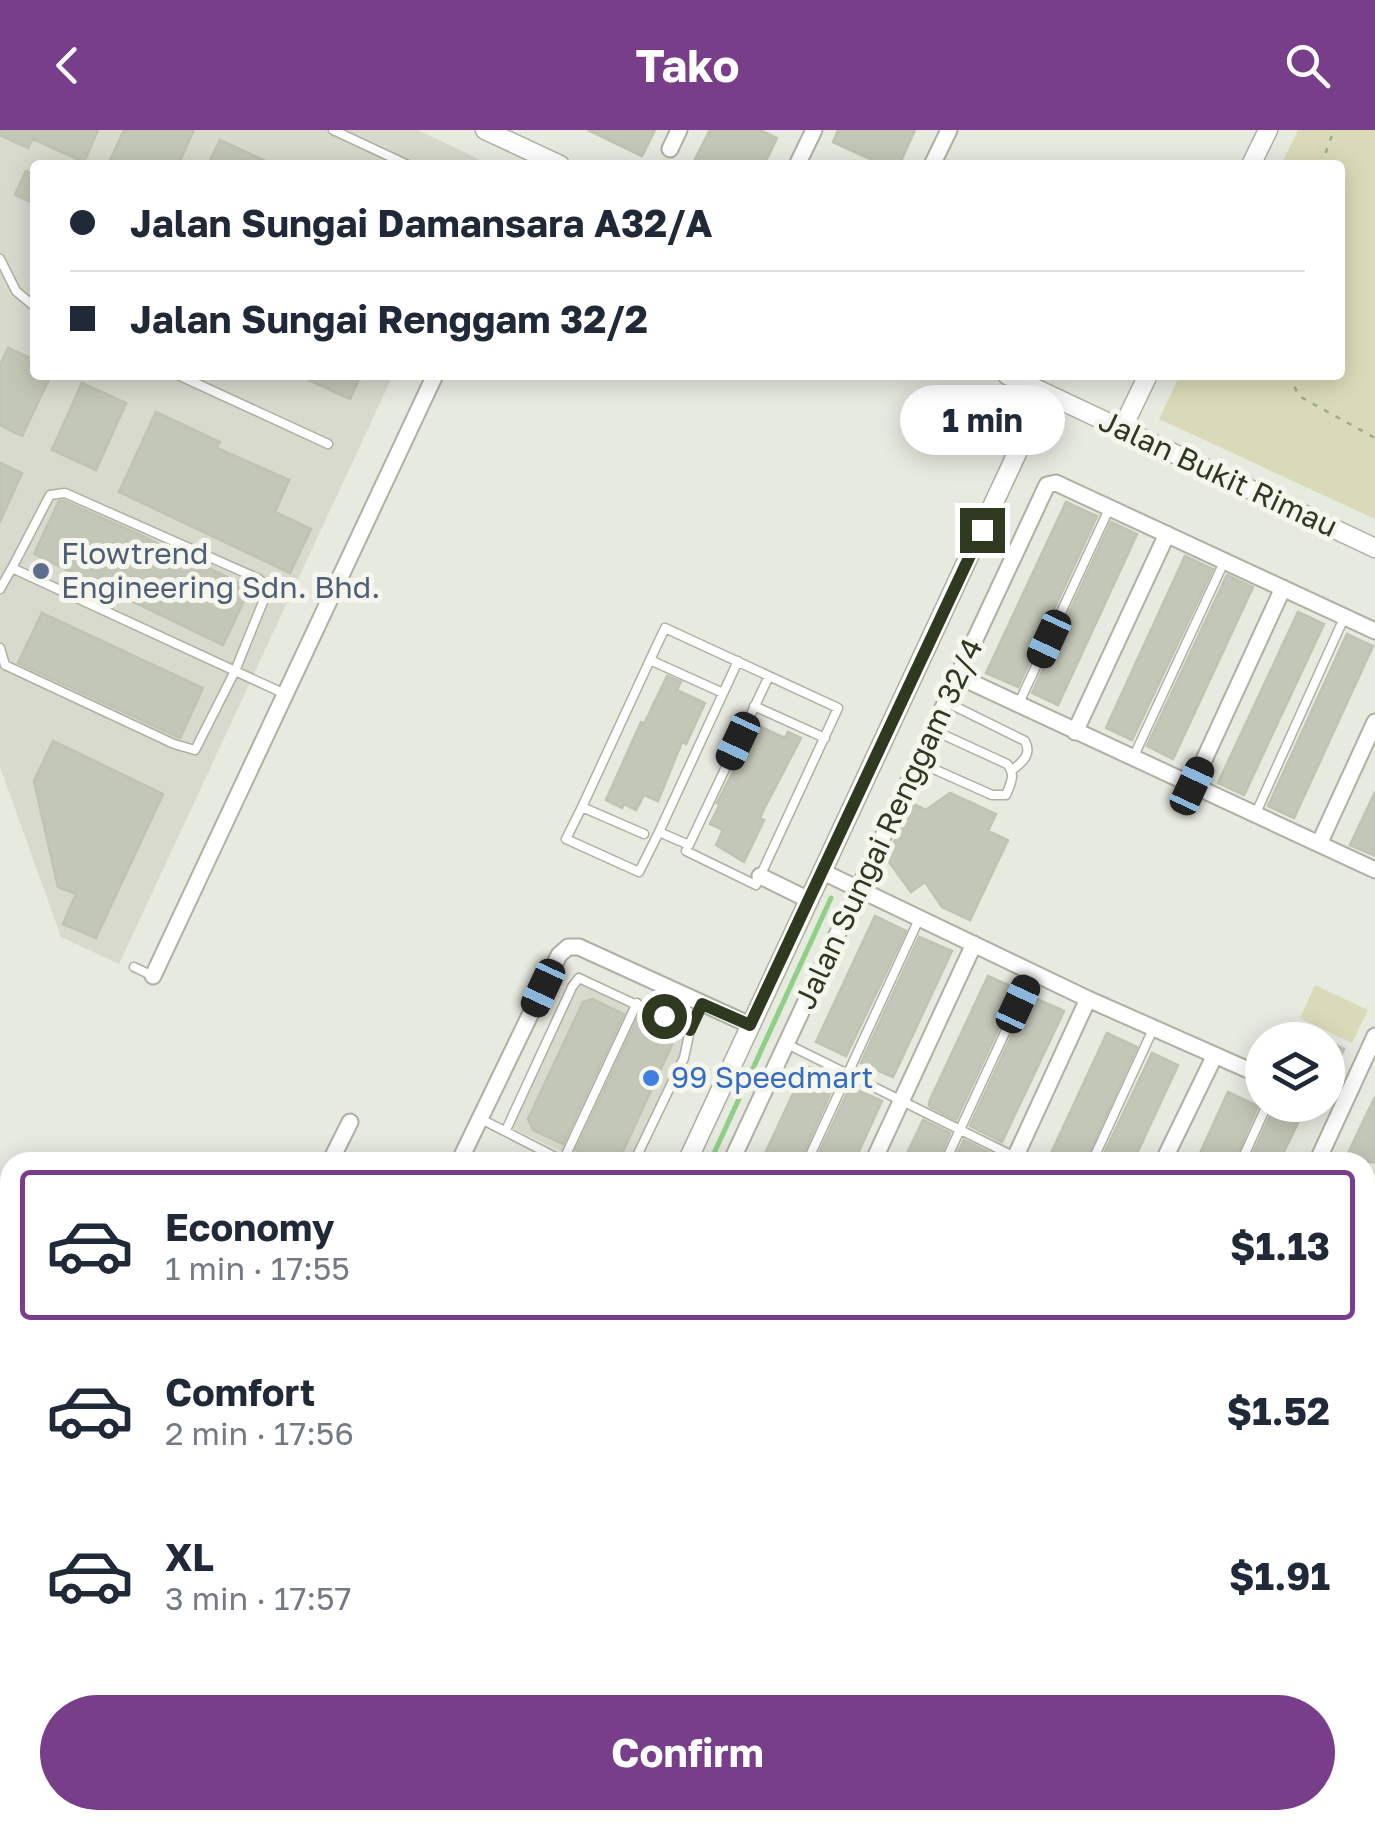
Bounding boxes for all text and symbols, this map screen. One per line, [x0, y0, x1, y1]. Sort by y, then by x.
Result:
icon: back [40, 38, 95, 93]
text: Tako [636, 38, 739, 92]
icon: search [1280, 38, 1335, 93]
text: Jalan Sungai Damansara A32/A [130, 200, 713, 245]
text: Jalan Sungai Renggam 32/2 [130, 296, 648, 341]
callout: 1 min [900, 385, 1064, 455]
text: 1 min [942, 401, 1023, 439]
street label: Jalan Bukit Rimau [1093, 402, 1343, 544]
route end [960, 508, 1005, 553]
place label: Flowtrend Engineering Sdn. Bhd. [61, 535, 380, 605]
marker: Flowtrend Engineering Sdn. Bhd. [30, 560, 52, 582]
car [1023, 605, 1075, 673]
street label: Jalan Sungai Renggam 32/4 [786, 633, 990, 1014]
car [712, 707, 764, 775]
car [1166, 752, 1218, 820]
car [517, 954, 569, 1022]
car [992, 970, 1044, 1038]
route start [642, 994, 687, 1039]
map controls [1245, 1022, 1345, 1122]
button: layers [1245, 1022, 1345, 1122]
place label: 99 Speedmart [671, 1059, 874, 1095]
marker: 99 Speedmart [640, 1067, 662, 1089]
icon: car [45, 1200, 135, 1290]
text: Economy [165, 1204, 334, 1249]
text: $1.13 [1230, 1223, 1330, 1268]
text: 1 min · 17:55 [165, 1249, 350, 1287]
icon: car [45, 1365, 135, 1455]
text: Comfort [165, 1369, 315, 1414]
text: $1.52 [1226, 1388, 1330, 1433]
text: 2 min · 17:56 [165, 1414, 354, 1452]
icon: car [45, 1530, 135, 1620]
text: XL [165, 1534, 214, 1579]
text: $1.91 [1229, 1553, 1330, 1598]
text: 3 min · 17:57 [165, 1579, 352, 1617]
button: Confirm [40, 1695, 1335, 1810]

